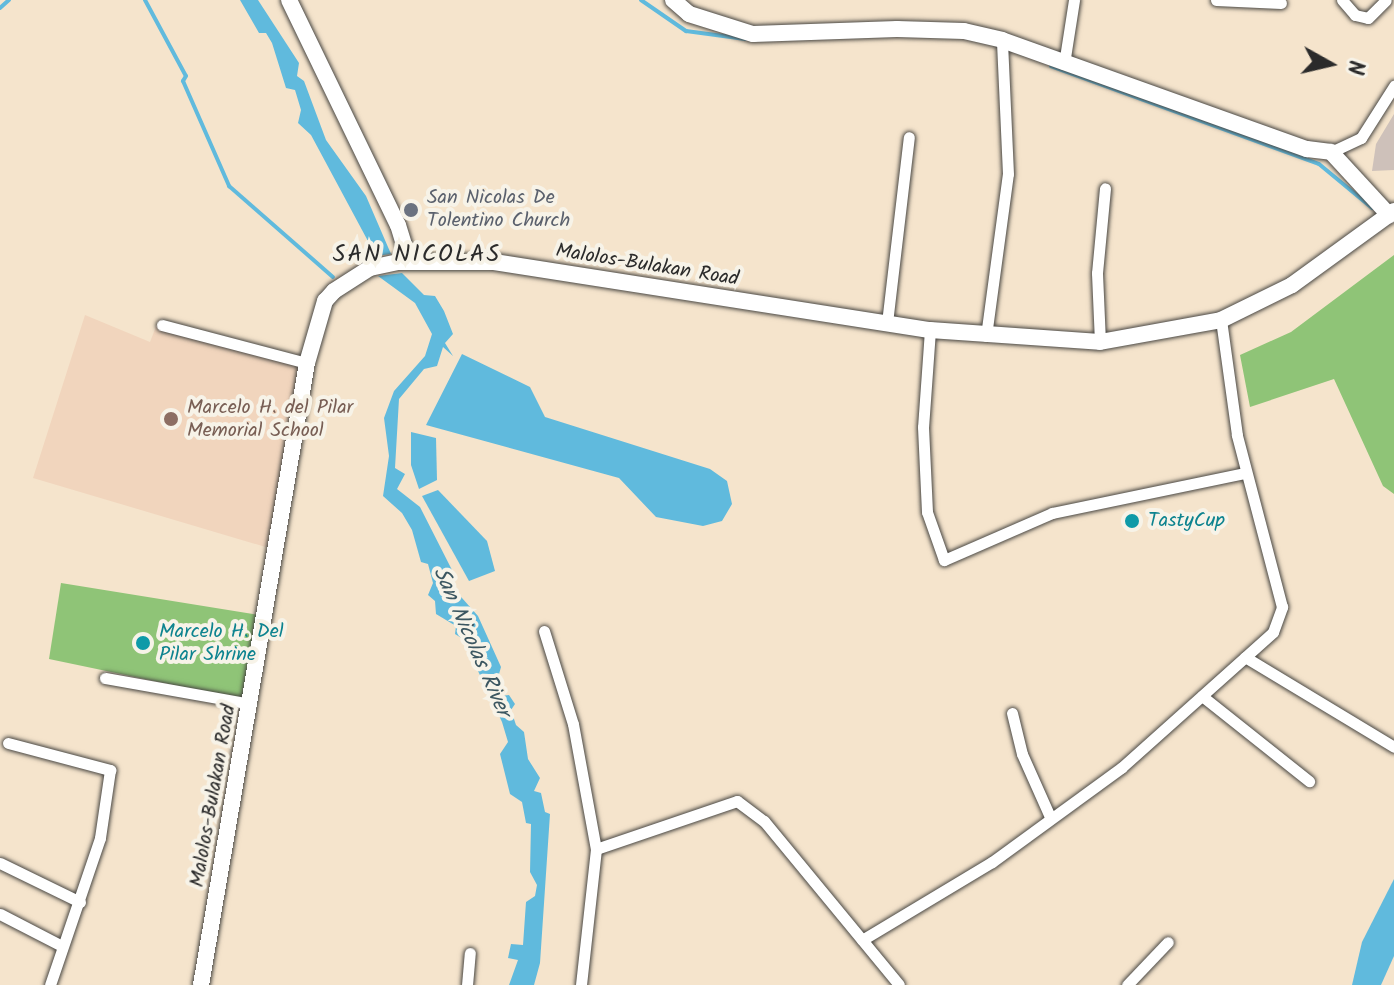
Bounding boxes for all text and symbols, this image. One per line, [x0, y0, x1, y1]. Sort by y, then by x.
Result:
north arrow [1290, 24, 1370, 104]
text: N [1336, 58, 1373, 77]
place label: San Nicolas De Tolentino Church [427, 186, 570, 233]
marker: San Nicolas De Tolentino Church [402, 201, 420, 219]
street label: Malolos-Bulakan Road [554, 240, 740, 292]
district label: SAN NICOLAS [333, 241, 501, 269]
place label: Marcelo H. del Pilar Memorial School [187, 396, 353, 443]
marker: Marcelo H. del Pilar Memorial School [162, 410, 180, 428]
place label: TastyCup [1148, 509, 1225, 533]
marker: TastyCup [1123, 512, 1141, 530]
water label: San Nicolas River [426, 563, 516, 721]
place label: Marcelo H. Del Pilar Shrine [159, 620, 284, 667]
marker: Marcelo H. Del Pilar Shrine [134, 634, 152, 652]
street label: Malolos-Bulakan Road [186, 703, 242, 889]

